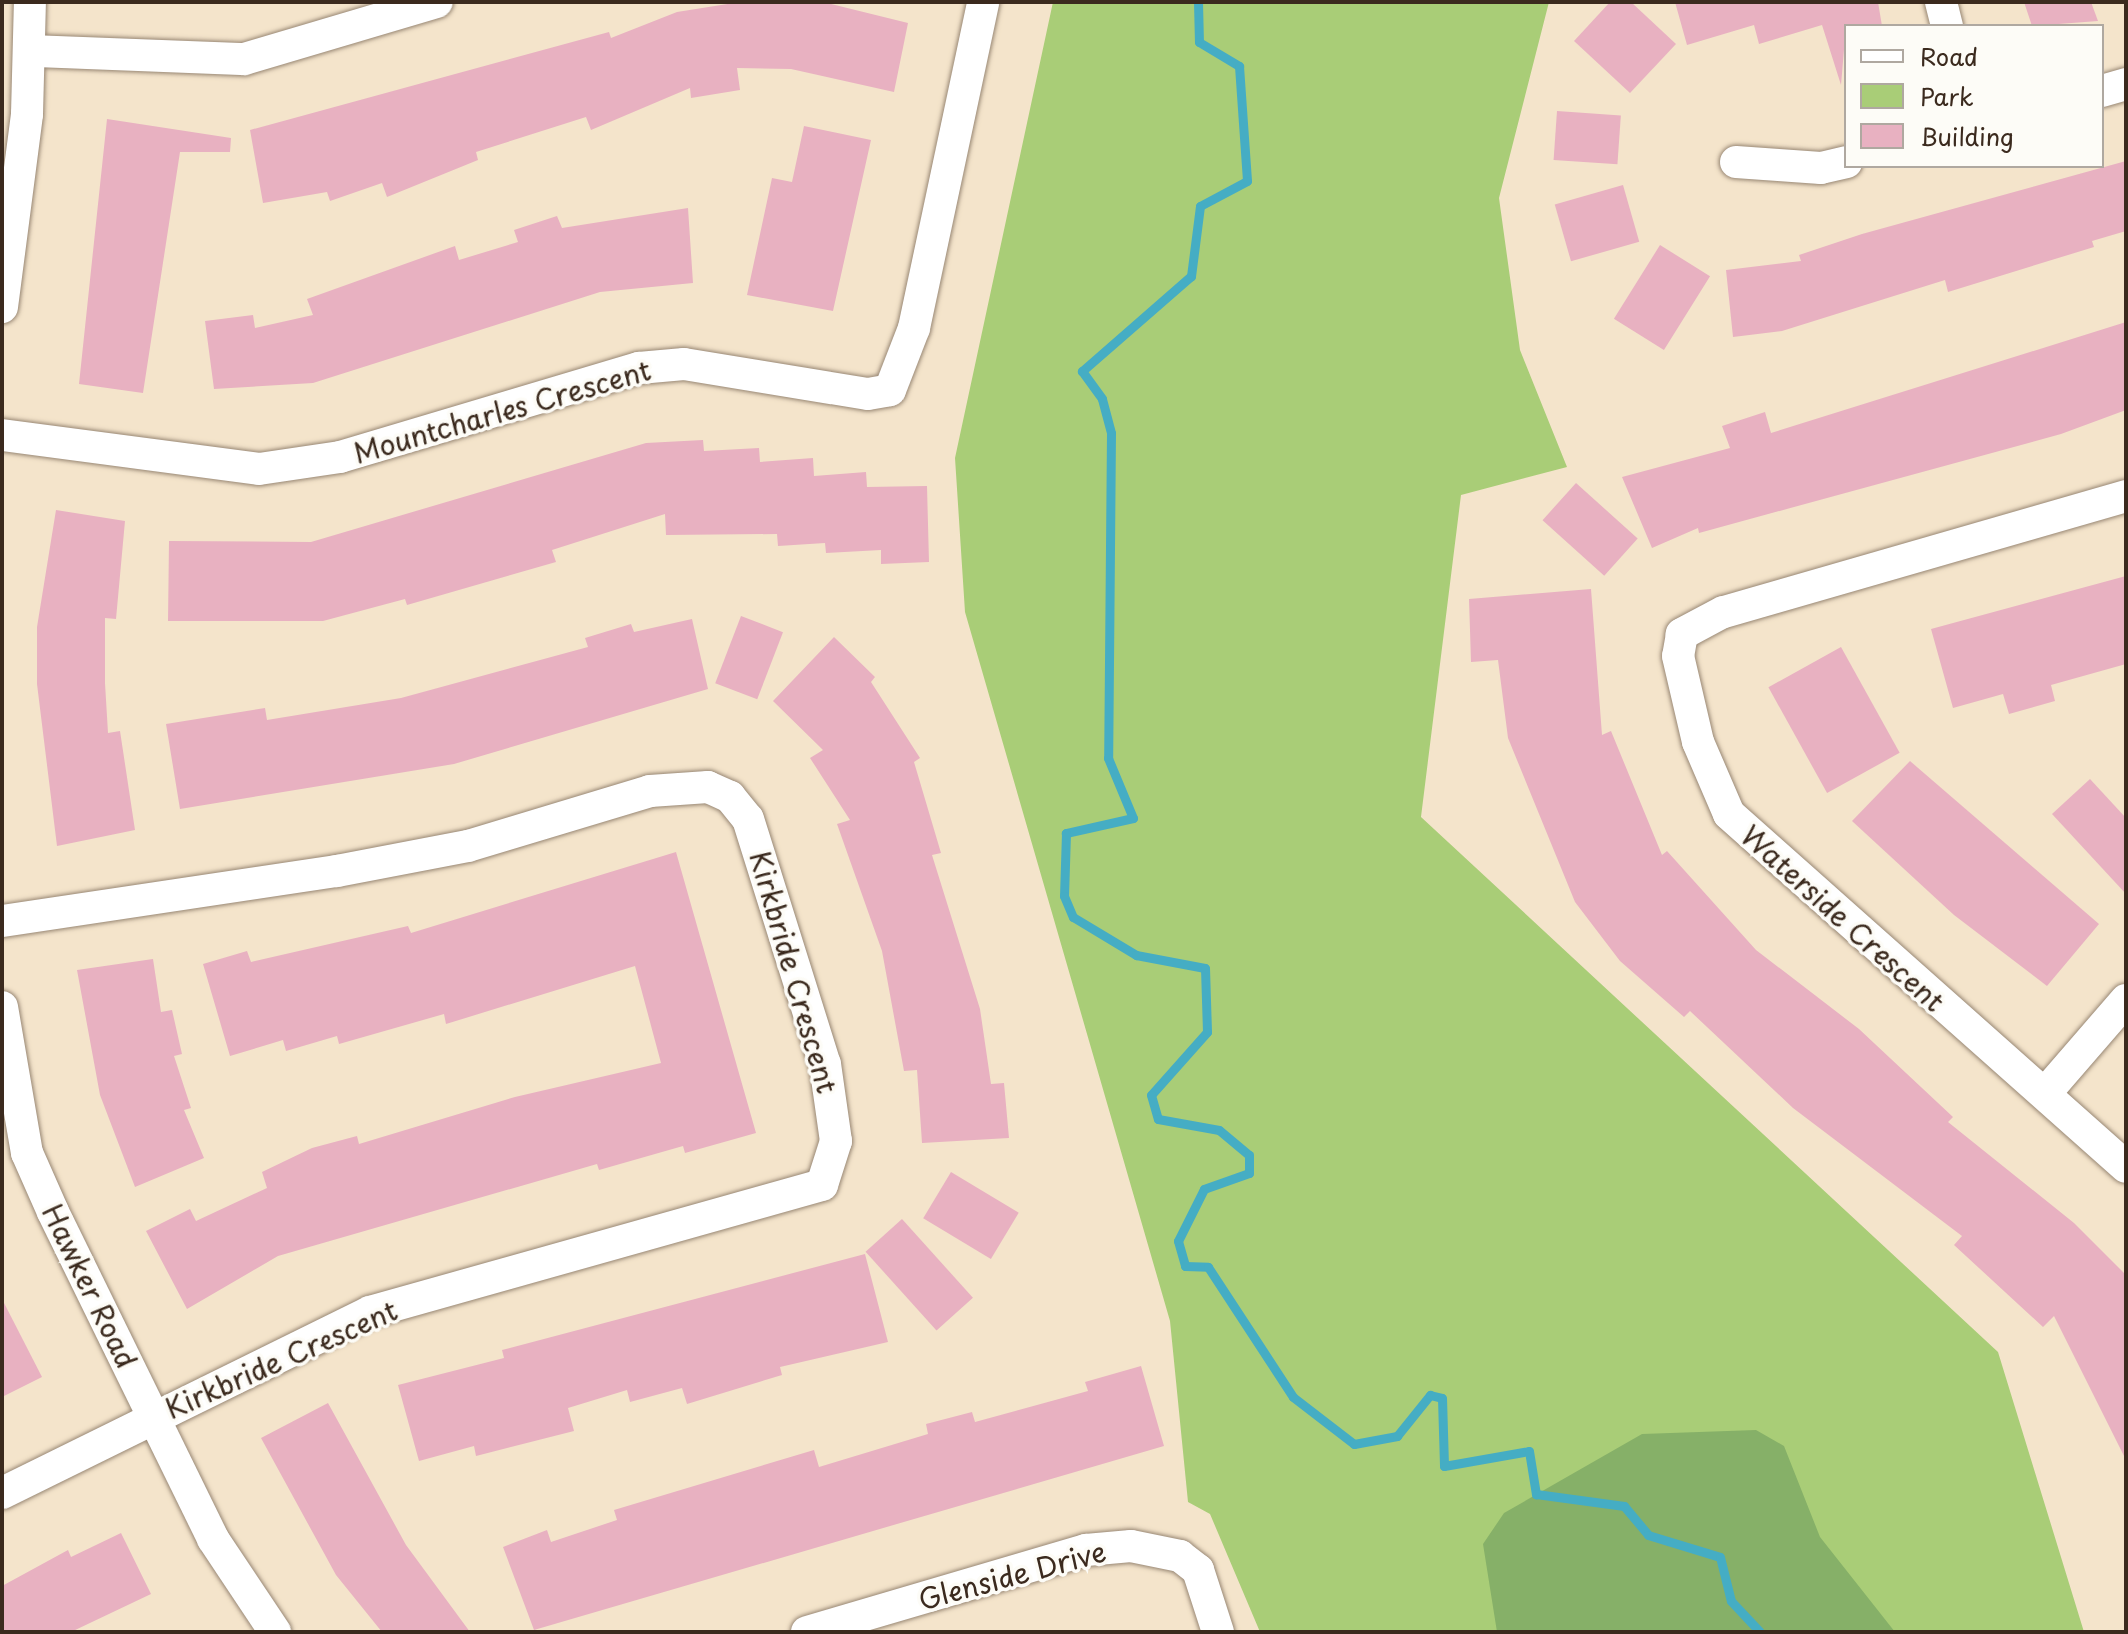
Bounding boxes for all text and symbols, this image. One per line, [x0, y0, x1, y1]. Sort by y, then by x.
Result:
legend [1844, 24, 2104, 168]
text: Road [1920, 38, 1978, 74]
text: Park [1920, 78, 1974, 114]
text: Building [1920, 118, 2014, 154]
street label: Mountcharles Crescent [349, 352, 655, 470]
street label: Waterside Crescent [1734, 818, 1952, 1018]
street label: Kirkbride Crescent [743, 847, 845, 1097]
street label: Hawker Road [35, 1197, 145, 1375]
street label: Kirkbride Crescent [160, 1293, 402, 1425]
street label: Glenside Drive [914, 1534, 1110, 1616]

